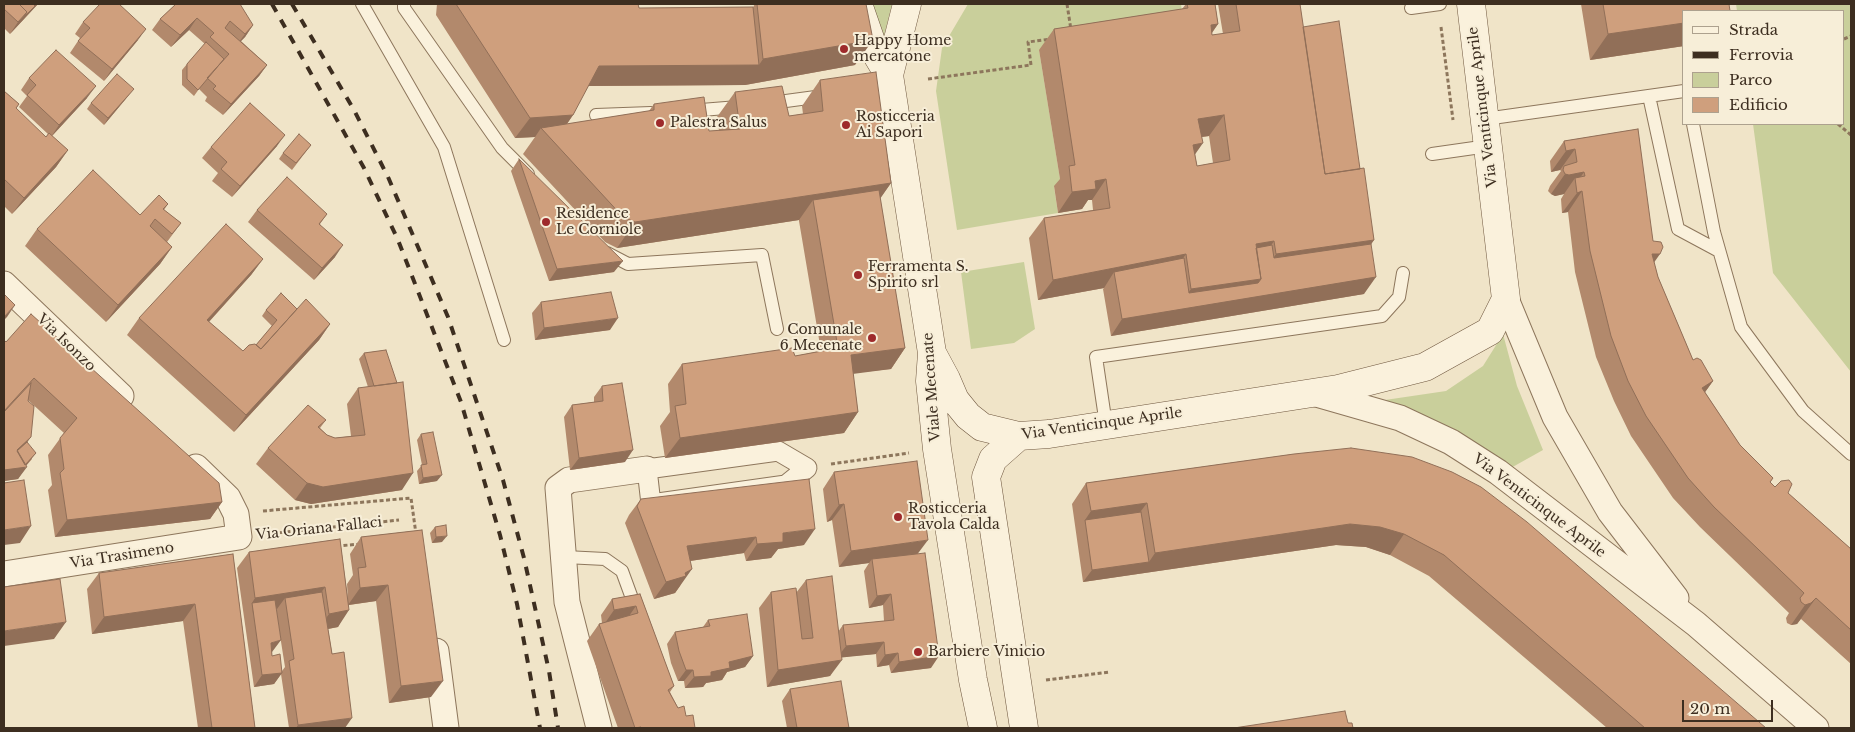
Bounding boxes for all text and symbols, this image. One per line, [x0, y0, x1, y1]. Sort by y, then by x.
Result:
legend [1682, 10, 1845, 125]
text: Strada [1729, 20, 1778, 39]
street label: Via Venticinque Aprile [1465, 26, 1501, 188]
place label: Happy Home mercatone [854, 33, 951, 65]
marker: Happy Home mercatone [838, 43, 850, 55]
text: Ferrovia [1729, 45, 1793, 64]
text: Parco [1729, 70, 1772, 89]
text: Edificio [1729, 95, 1788, 114]
place label: Rosticceria Ai Sapori [856, 109, 935, 142]
place label: Palestra Salus [670, 115, 767, 131]
marker: Palestra Salus [654, 117, 666, 129]
marker: Rosticceria Ai Sapori [840, 119, 852, 131]
place label: Residence Le Corniole [556, 206, 641, 238]
marker: Residence Le Corniole [540, 216, 552, 228]
place label: Ferramenta S. Spirito srl [868, 259, 968, 292]
marker: Ferramenta S. Spirito srl [852, 269, 864, 281]
street label: Via Isonzo [33, 311, 99, 375]
place label: Comunale 6 Mecenate [780, 322, 862, 354]
marker: Comunale 6 Mecenate [866, 332, 878, 344]
street label: Viale Mecenate [920, 332, 944, 442]
street label: Via Venticinque Aprile [1021, 404, 1183, 444]
street label: Via Venticinque Aprile [1469, 451, 1609, 561]
place label: Rosticceria Tavola Calda [908, 501, 1000, 534]
marker: Rosticceria Tavola Calda [892, 511, 904, 523]
street label: Via Oriana Fallaci [255, 514, 383, 544]
street label: Via Trasimeno [69, 539, 175, 573]
place label: Barbiere Vinicio [928, 644, 1045, 660]
marker: Barbiere Vinicio [912, 646, 924, 658]
scale bar [1685, 690, 1776, 722]
text: 20 m [1690, 699, 1730, 718]

